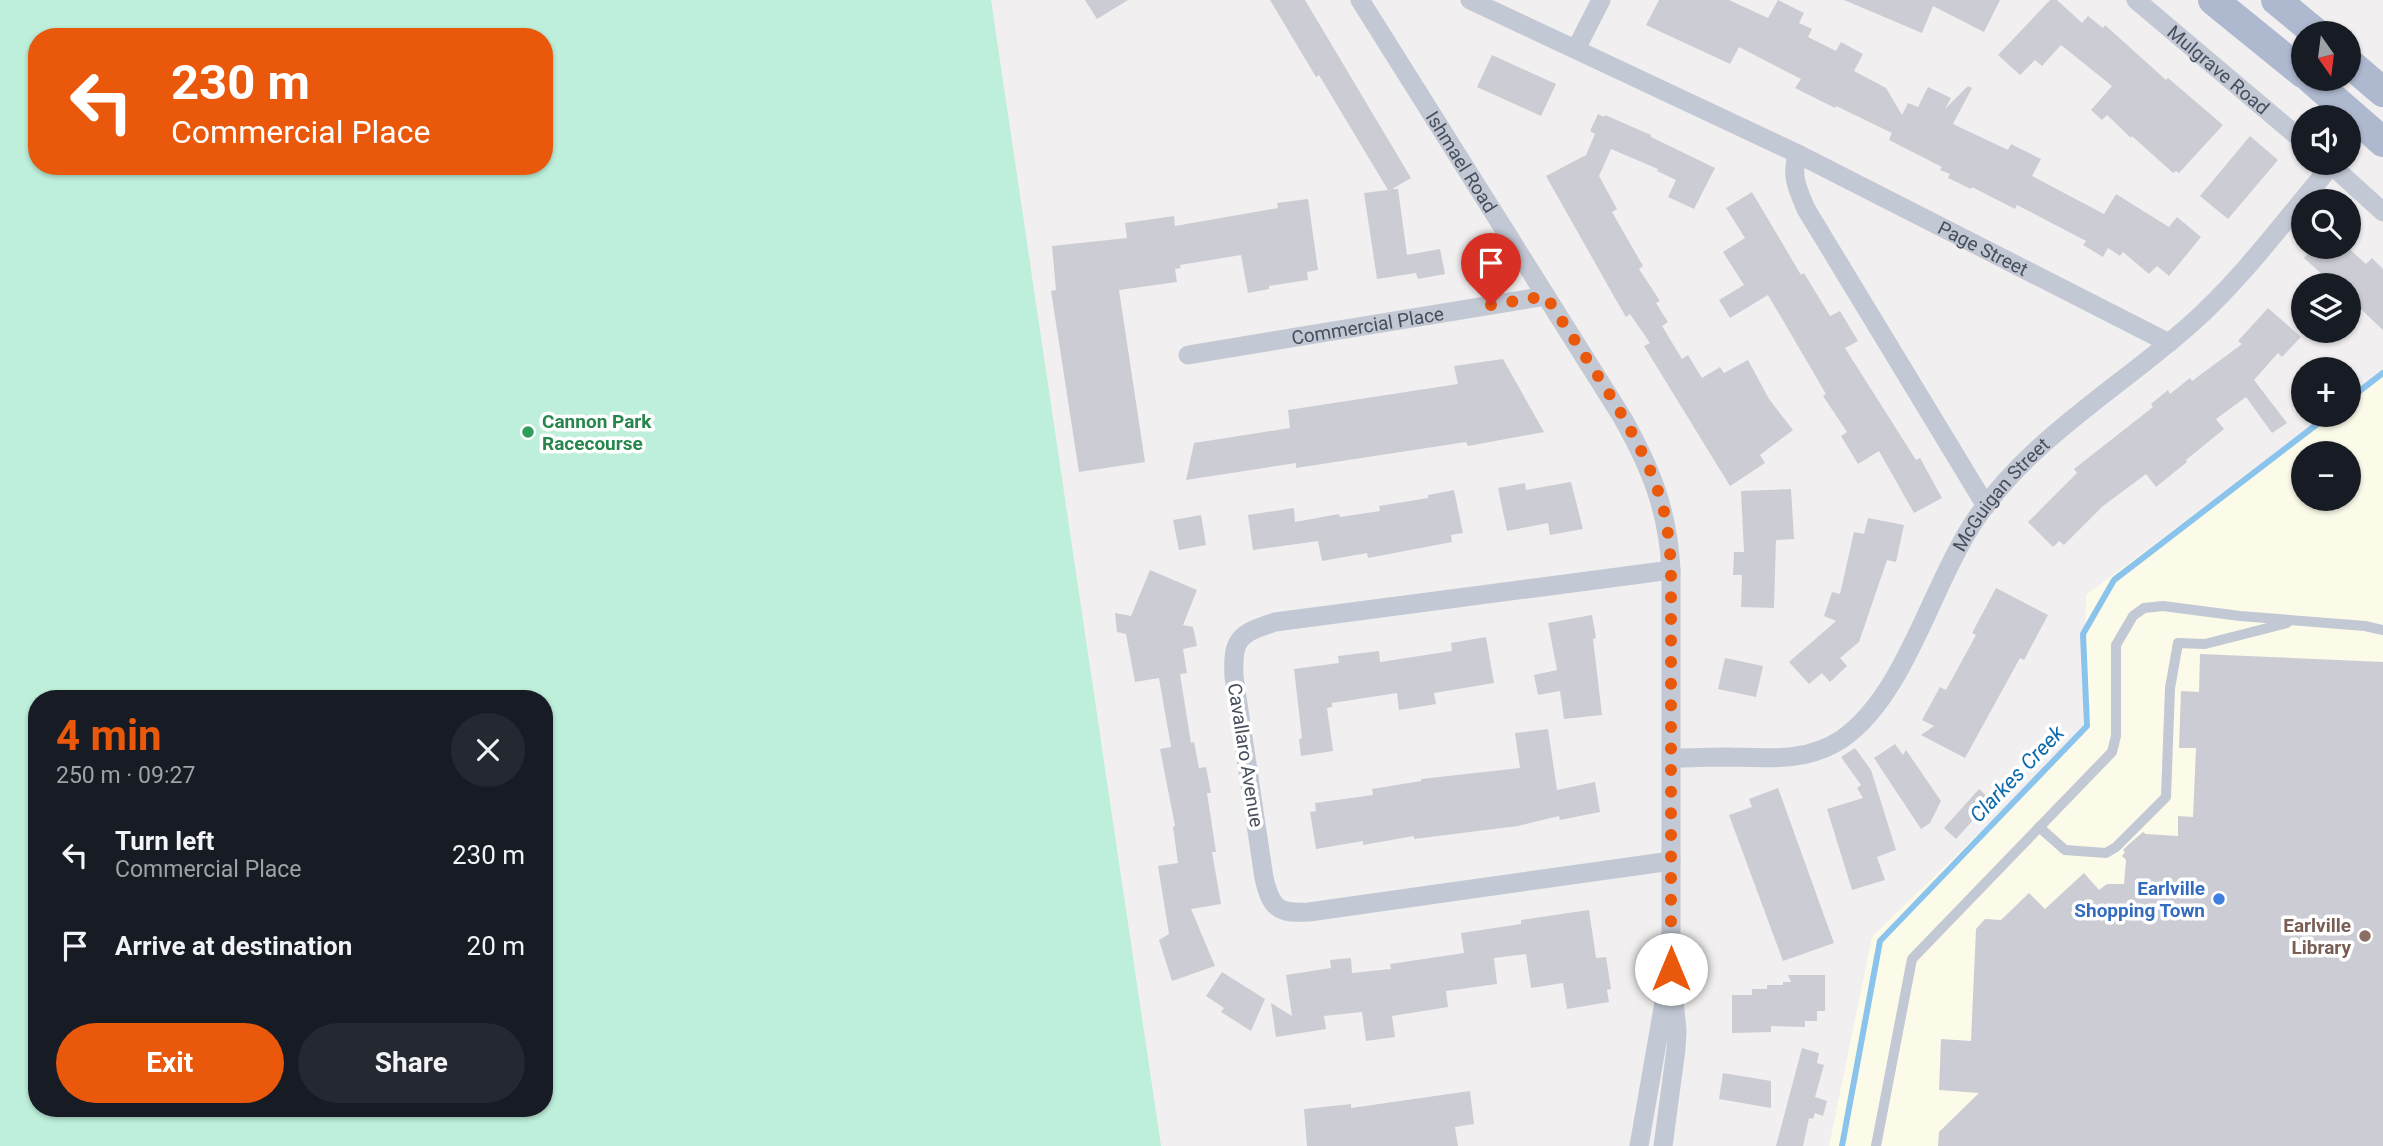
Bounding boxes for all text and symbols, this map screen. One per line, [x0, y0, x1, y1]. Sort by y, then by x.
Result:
street label: Mulgrave Road [2163, 21, 2274, 120]
north arrow [2291, 21, 2361, 91]
map controls [2291, 21, 2361, 511]
text: 230 m [171, 54, 310, 111]
icon: left [56, 56, 147, 147]
button: sound [2291, 105, 2361, 175]
street label: Ishmael Road [1421, 107, 1502, 217]
text: Commercial Place [171, 113, 430, 151]
button: search [2291, 189, 2361, 259]
street label: Page Street [1934, 216, 2032, 281]
pin [1461, 233, 1521, 305]
icon: arrive [1472, 244, 1510, 282]
button: layers [2291, 273, 2361, 343]
street label: Commercial Place [1290, 302, 1446, 350]
button: + [2291, 357, 2361, 427]
place label: Cannon Park Racecourse [542, 410, 652, 455]
marker: Cannon Park Racecourse [520, 424, 536, 440]
street label: McGuigan Street [1948, 433, 2054, 556]
button: − [2291, 441, 2361, 511]
street label: Cavallaro Avenue [1223, 681, 1268, 829]
text: 4 min [56, 711, 162, 760]
button: close [451, 713, 525, 787]
water label: Clarkes Creek [1965, 720, 2069, 827]
text: 250 m · 09:27 [56, 762, 195, 789]
text: Turn left [115, 826, 214, 856]
icon: left [56, 836, 94, 874]
text: 230 m [452, 840, 525, 870]
text: Commercial Place [115, 856, 302, 883]
place label: Earlville Shopping Town [2074, 877, 2205, 922]
marker: Earlville Shopping Town [2211, 891, 2227, 907]
place label: Earlville Library [2283, 914, 2351, 959]
icon: arrive [56, 927, 94, 965]
marker: Earlville Library [2357, 928, 2373, 944]
text: Arrive at destination [115, 931, 352, 961]
text: 20 m [467, 931, 525, 961]
position arrow [1634, 932, 1708, 1006]
button: Exit [56, 1023, 284, 1103]
button: Share [298, 1023, 525, 1103]

